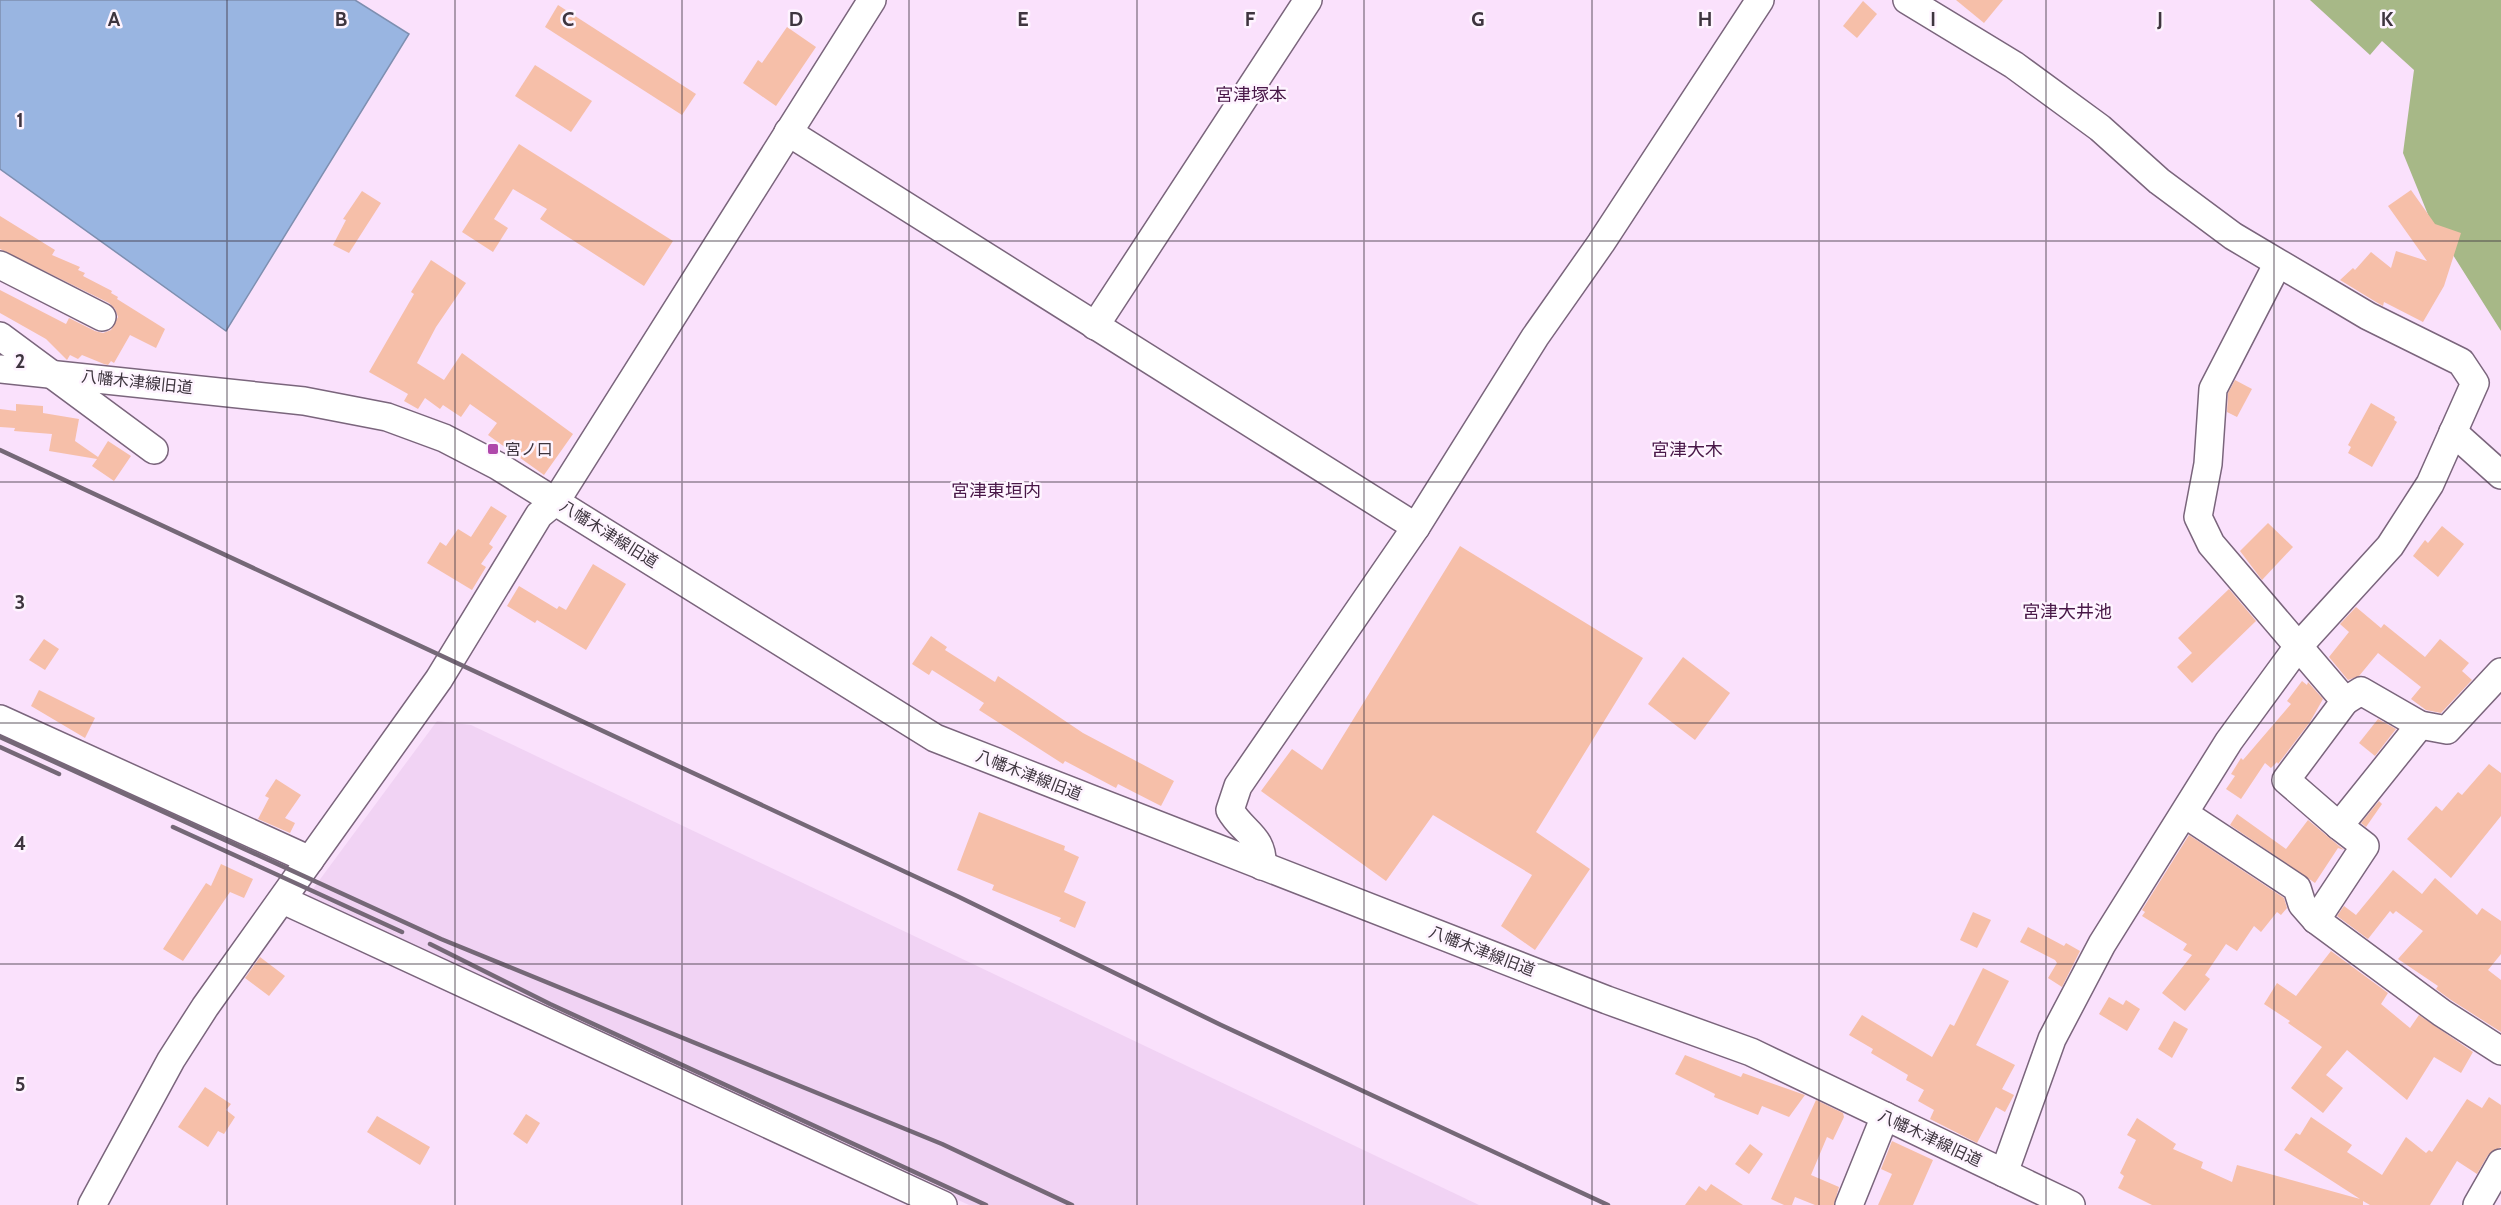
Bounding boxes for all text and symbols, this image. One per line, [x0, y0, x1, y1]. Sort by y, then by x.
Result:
text: A [108, 7, 121, 31]
text: B [335, 7, 347, 31]
text: C [562, 7, 574, 31]
text: D [789, 7, 803, 31]
text: E [1017, 7, 1029, 31]
text: F [1245, 7, 1256, 31]
text: G [1471, 7, 1485, 31]
text: H [1698, 7, 1712, 31]
text: I [1930, 7, 1936, 31]
text: J [2156, 7, 2163, 31]
text: K [2381, 7, 2394, 31]
district label: 宮津塚本 [1215, 84, 1287, 106]
text: 1 [16, 108, 24, 132]
text: 2 [15, 349, 25, 373]
street label: 八幡木津線旧道 [80, 367, 194, 397]
district label: 宮津大木 [1651, 439, 1723, 461]
place label: 宮ノ口 [505, 440, 553, 459]
marker: 宮ノ口 [486, 442, 500, 456]
district label: 宮津東垣内 [951, 480, 1041, 502]
street label: 八幡木津線旧道 [556, 496, 662, 572]
text: 3 [15, 590, 25, 614]
district label: 宮津大井池 [2022, 601, 2112, 623]
street label: 八幡木津線旧道 [973, 746, 1085, 804]
text: 4 [14, 831, 26, 855]
street label: 八幡木津線旧道 [1426, 922, 1538, 980]
text: 5 [15, 1072, 25, 1096]
street label: 八幡木津線旧道 [1875, 1106, 1985, 1170]

